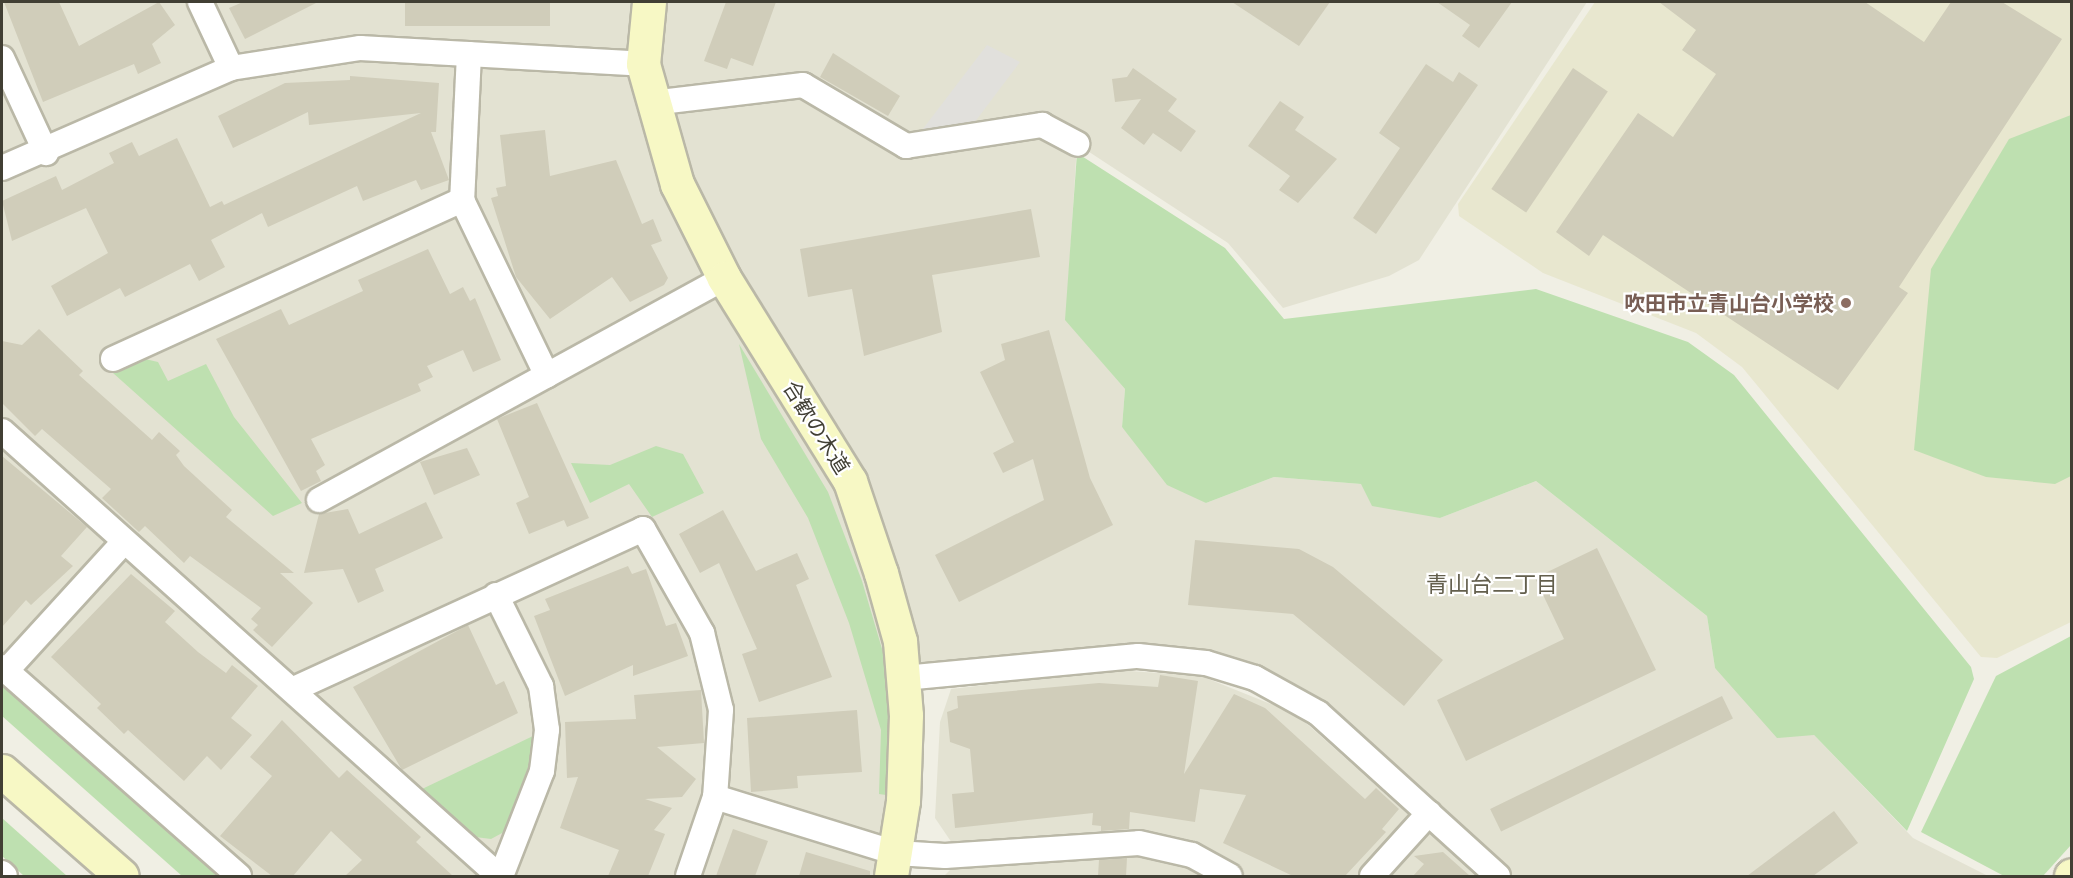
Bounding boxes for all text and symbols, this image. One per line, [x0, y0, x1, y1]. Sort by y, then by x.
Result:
place label: 吹田市立青山台小学校 [1624, 290, 1834, 316]
marker: 吹田市立青山台小学校 [1839, 296, 1853, 310]
street label: 合歓の木道 [778, 376, 856, 478]
district label: 青山台二丁目 [1426, 571, 1558, 597]

